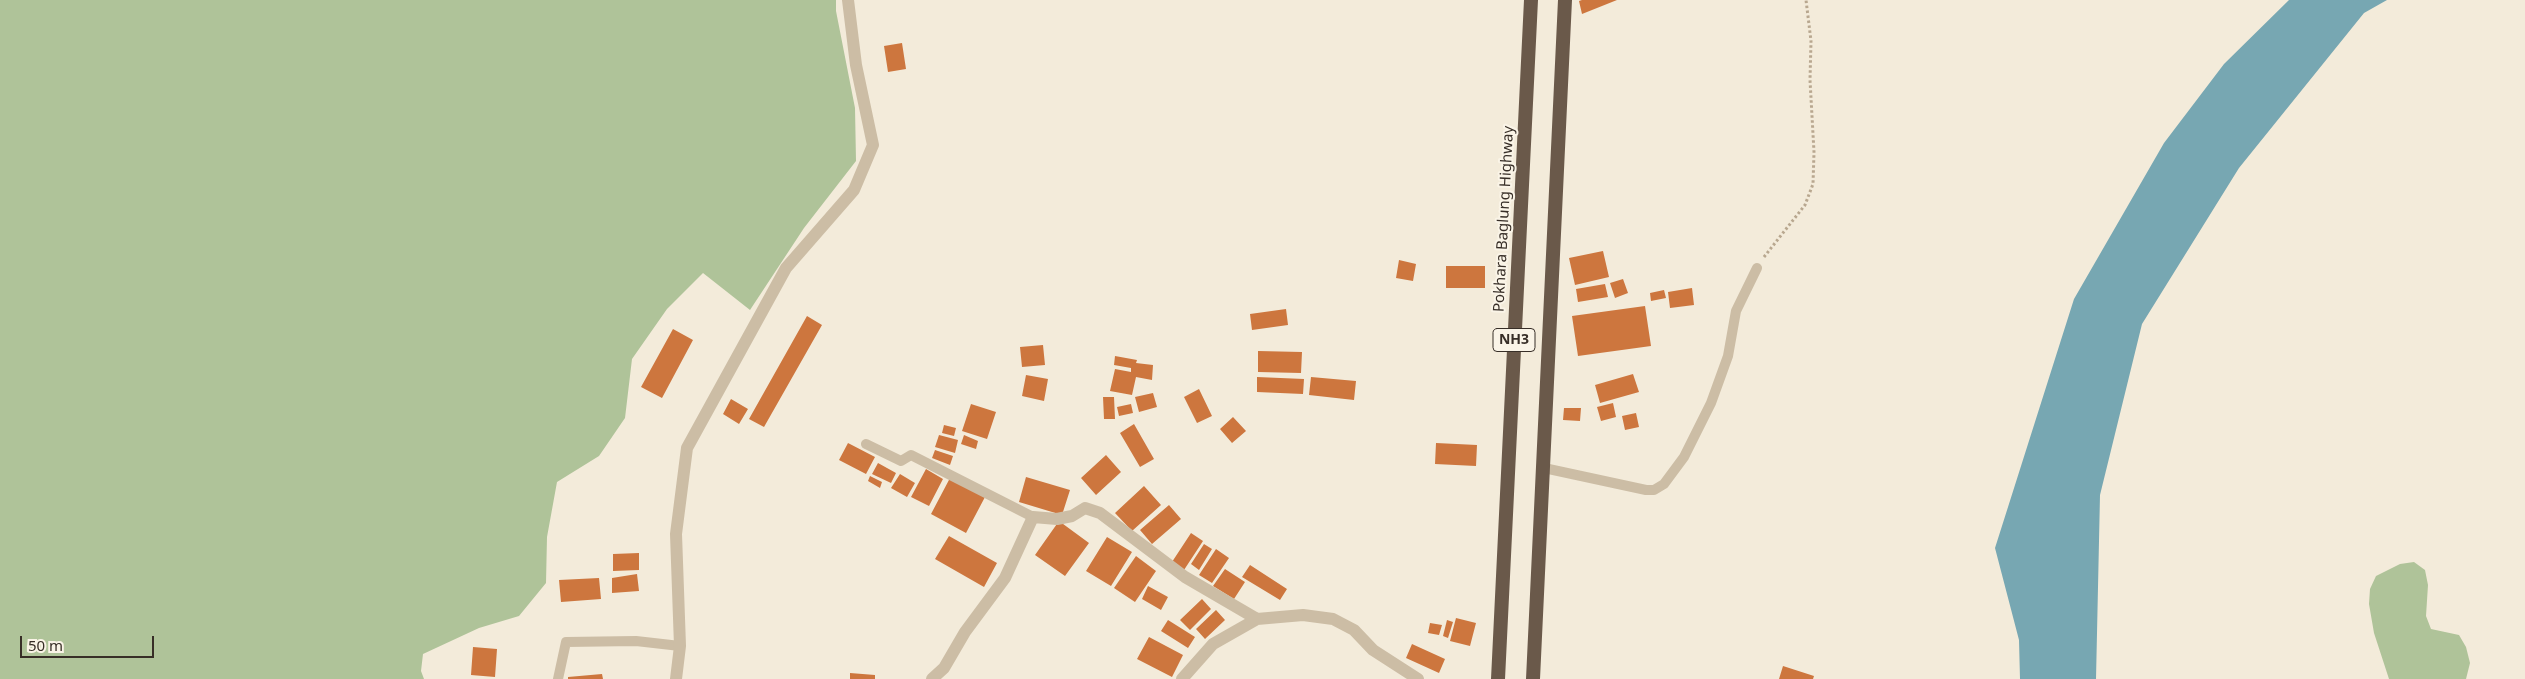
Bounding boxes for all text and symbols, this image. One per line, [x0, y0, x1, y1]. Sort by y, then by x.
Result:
street label: Pokhara Baglung Highway [1490, 125, 1518, 313]
road number: NH3 [1493, 328, 1535, 352]
scale bar [22, 626, 156, 658]
text: 50 m [28, 635, 63, 655]

